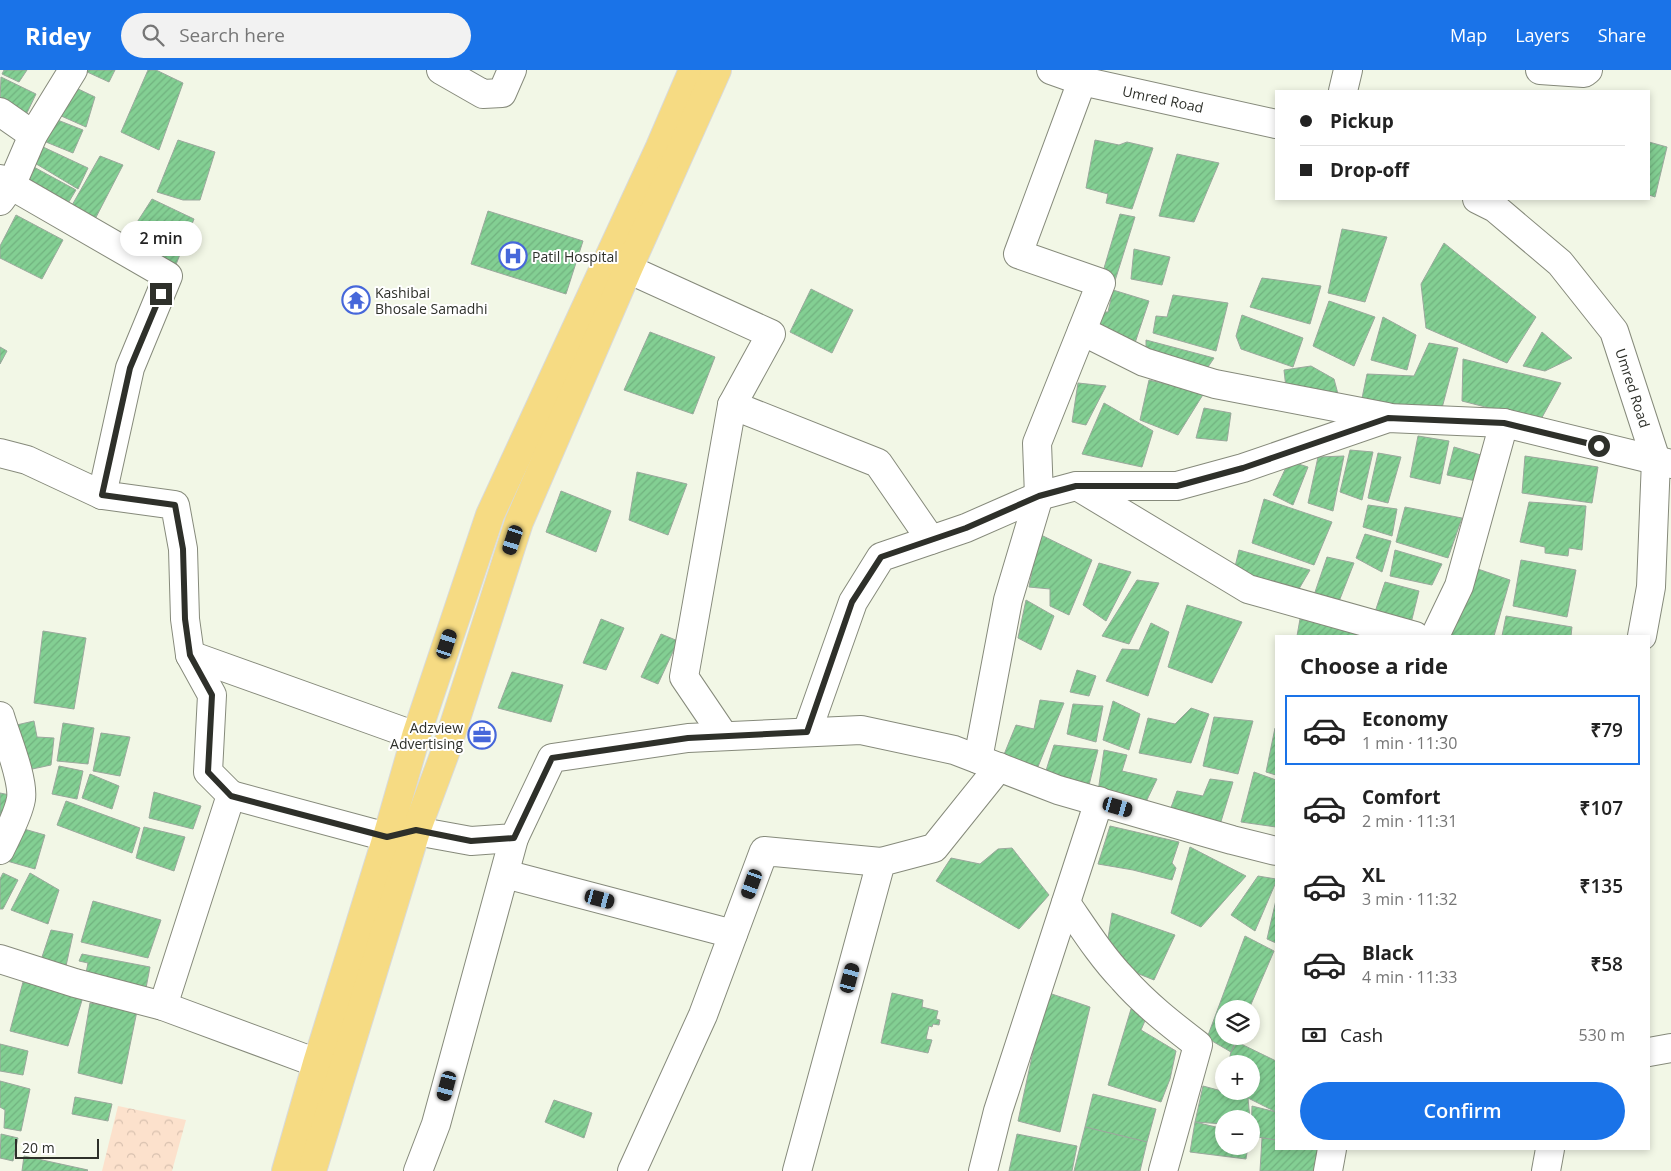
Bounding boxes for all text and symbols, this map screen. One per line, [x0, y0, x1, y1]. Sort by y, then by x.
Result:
search box [121, 13, 471, 58]
text: Ridey [25, 19, 91, 52]
icon: search [139, 21, 167, 49]
text: Search here [179, 22, 285, 48]
text: Map [1450, 23, 1487, 47]
text: Layers [1515, 23, 1570, 47]
text: Share [1598, 23, 1646, 47]
street label: Umred Road [1121, 81, 1205, 117]
text: Pickup [1330, 108, 1394, 134]
text: Drop-off [1330, 157, 1409, 183]
callout: 2 min [120, 222, 202, 256]
text: 2 min [139, 227, 183, 249]
hospital icon: Patil Hospital [498, 241, 528, 271]
place label: Patil Hospital [532, 247, 618, 266]
route end [150, 283, 172, 305]
place label: Kashibai Bhosale Samadhi [375, 283, 487, 318]
temple icon: Kashibai Bhosale Samadhi [341, 285, 371, 315]
street label: Umred Road [1611, 346, 1655, 430]
route start [1588, 435, 1610, 457]
car [501, 523, 524, 557]
car [435, 627, 458, 661]
text: Choose a ride [1300, 650, 1448, 680]
text: Economy [1362, 706, 1448, 732]
icon: car [1302, 708, 1347, 753]
text: ₹79 [1590, 717, 1623, 743]
place label: Adzview Advertising [390, 718, 463, 753]
office icon: Adzview Advertising [467, 720, 497, 750]
text: 1 min · 11:30 [1362, 732, 1457, 754]
text: Comfort [1362, 784, 1441, 810]
icon: car [1302, 786, 1347, 831]
text: ₹107 [1580, 795, 1623, 821]
car [1101, 796, 1134, 818]
text: 2 min · 11:31 [1362, 810, 1457, 832]
text: XL [1362, 862, 1385, 888]
icon: car [1302, 864, 1347, 909]
car [739, 867, 764, 901]
text: ₹135 [1580, 873, 1623, 899]
car [583, 888, 616, 910]
text: 3 min · 11:32 [1362, 888, 1457, 910]
text: Black [1362, 940, 1414, 966]
icon: car [1302, 942, 1347, 987]
text: ₹58 [1590, 951, 1623, 977]
car [838, 962, 861, 994]
text: 4 min · 11:33 [1362, 966, 1457, 988]
map controls [1215, 1000, 1260, 1155]
button: layers [1215, 1000, 1260, 1045]
icon: cash [1300, 1021, 1328, 1049]
text: Cash [1340, 1022, 1383, 1048]
text: 530 m [1579, 1024, 1625, 1046]
button: + [1215, 1055, 1260, 1100]
car [435, 1070, 458, 1102]
button: Confirm [1300, 1082, 1625, 1140]
button: − [1215, 1110, 1260, 1155]
scale bar [15, 1136, 99, 1159]
text: 20 m [22, 1138, 55, 1157]

